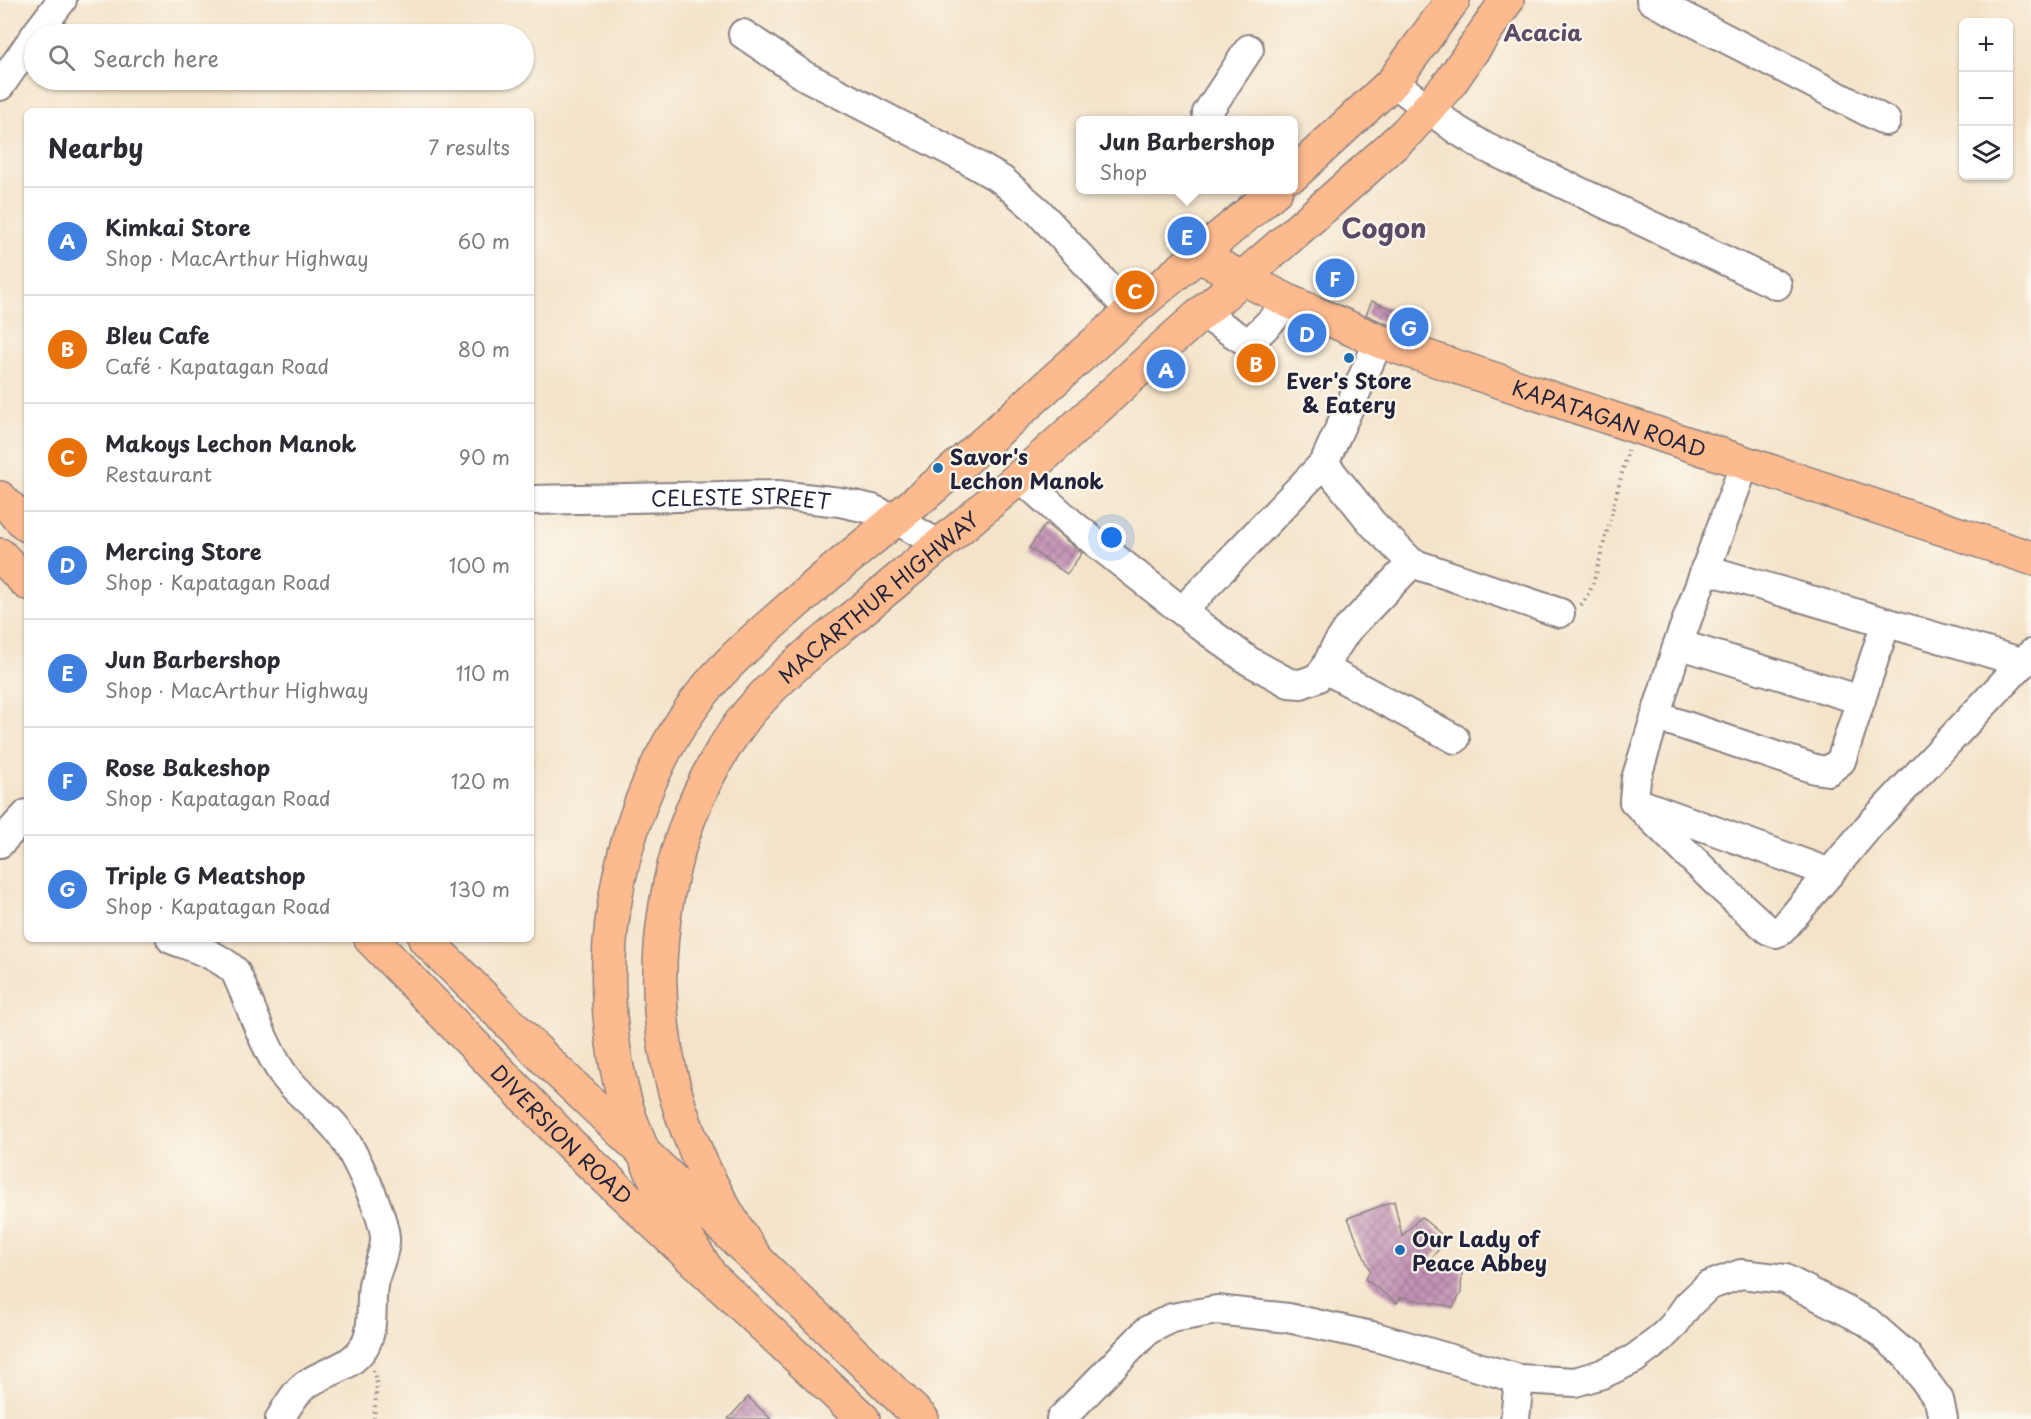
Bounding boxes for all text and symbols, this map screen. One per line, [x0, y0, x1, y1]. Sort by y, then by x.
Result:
district label: Acacia [1504, 15, 1582, 48]
map controls [1959, 18, 2013, 180]
button: + [1959, 18, 2013, 72]
search box [24, 24, 534, 90]
icon: search [45, 41, 78, 74]
text: Search here [93, 41, 219, 74]
button: − [1959, 72, 2013, 126]
popup [1076, 116, 1298, 194]
text: Jun Barbershop [1099, 124, 1275, 157]
button: layers [1959, 126, 2013, 180]
text: Nearby [48, 128, 143, 167]
text: 7 results [428, 132, 510, 162]
text: Shop [1099, 157, 1147, 187]
district label: Cogon [1341, 206, 1427, 247]
text: Kimkai Store [105, 210, 251, 243]
pin: E [1168, 214, 1206, 258]
text: A [60, 226, 75, 256]
text: 60 m [458, 226, 510, 256]
text: Shop · MacArthur Highway [105, 243, 369, 273]
pin: F [1316, 256, 1354, 300]
pin: C [1116, 268, 1154, 312]
pin: G [1390, 304, 1428, 350]
pin: D [1288, 310, 1326, 356]
text: Bleu Cafe [105, 318, 210, 351]
text: B [61, 334, 74, 364]
text: 80 m [458, 334, 510, 364]
pin: B [1236, 340, 1276, 386]
pin: A [1146, 346, 1186, 392]
text: Café · Kapatagan Road [105, 351, 329, 381]
marker: Ever's Store & Eatery [1342, 351, 1356, 365]
place label: Ever's Store & Eatery [1286, 364, 1412, 420]
street label: KAPATAGAN ROAD [1508, 371, 1711, 465]
text: Makoys Lechon Manok [105, 426, 356, 459]
place label: Savor's Lechon Manok [950, 440, 1104, 496]
text: C [60, 442, 75, 472]
text: 90 m [459, 442, 510, 472]
text: Restaurant [105, 459, 212, 489]
marker: Savor's Lechon Manok [931, 461, 945, 475]
street label: CELESTE STREET [651, 479, 833, 517]
street label: MACARTHUR HIGHWAY [770, 503, 986, 690]
your location [1097, 523, 1126, 552]
text: Mercing Store [105, 534, 262, 567]
text: D [60, 550, 75, 580]
text: 100 m [449, 550, 510, 580]
text: Shop · Kapatagan Road [105, 567, 331, 597]
text: Jun Barbershop [105, 642, 281, 675]
text: E [61, 658, 74, 688]
text: 110 m [456, 658, 510, 688]
text: Shop · MacArthur Highway [105, 675, 369, 705]
text: Rose Bakeshop [105, 750, 270, 783]
text: F [62, 766, 73, 796]
text: 120 m [451, 766, 510, 796]
text: Shop · Kapatagan Road [105, 783, 331, 813]
text: Triple G Meatshop [105, 858, 306, 891]
text: G [59, 874, 76, 904]
text: 130 m [450, 874, 510, 904]
text: Shop · Kapatagan Road [105, 891, 331, 921]
street label: DIVERSION ROAD [484, 1056, 640, 1211]
place label: Our Lady of Peace Abbey [1412, 1222, 1547, 1278]
marker: Our Lady of Peace Abbey [1393, 1243, 1407, 1257]

